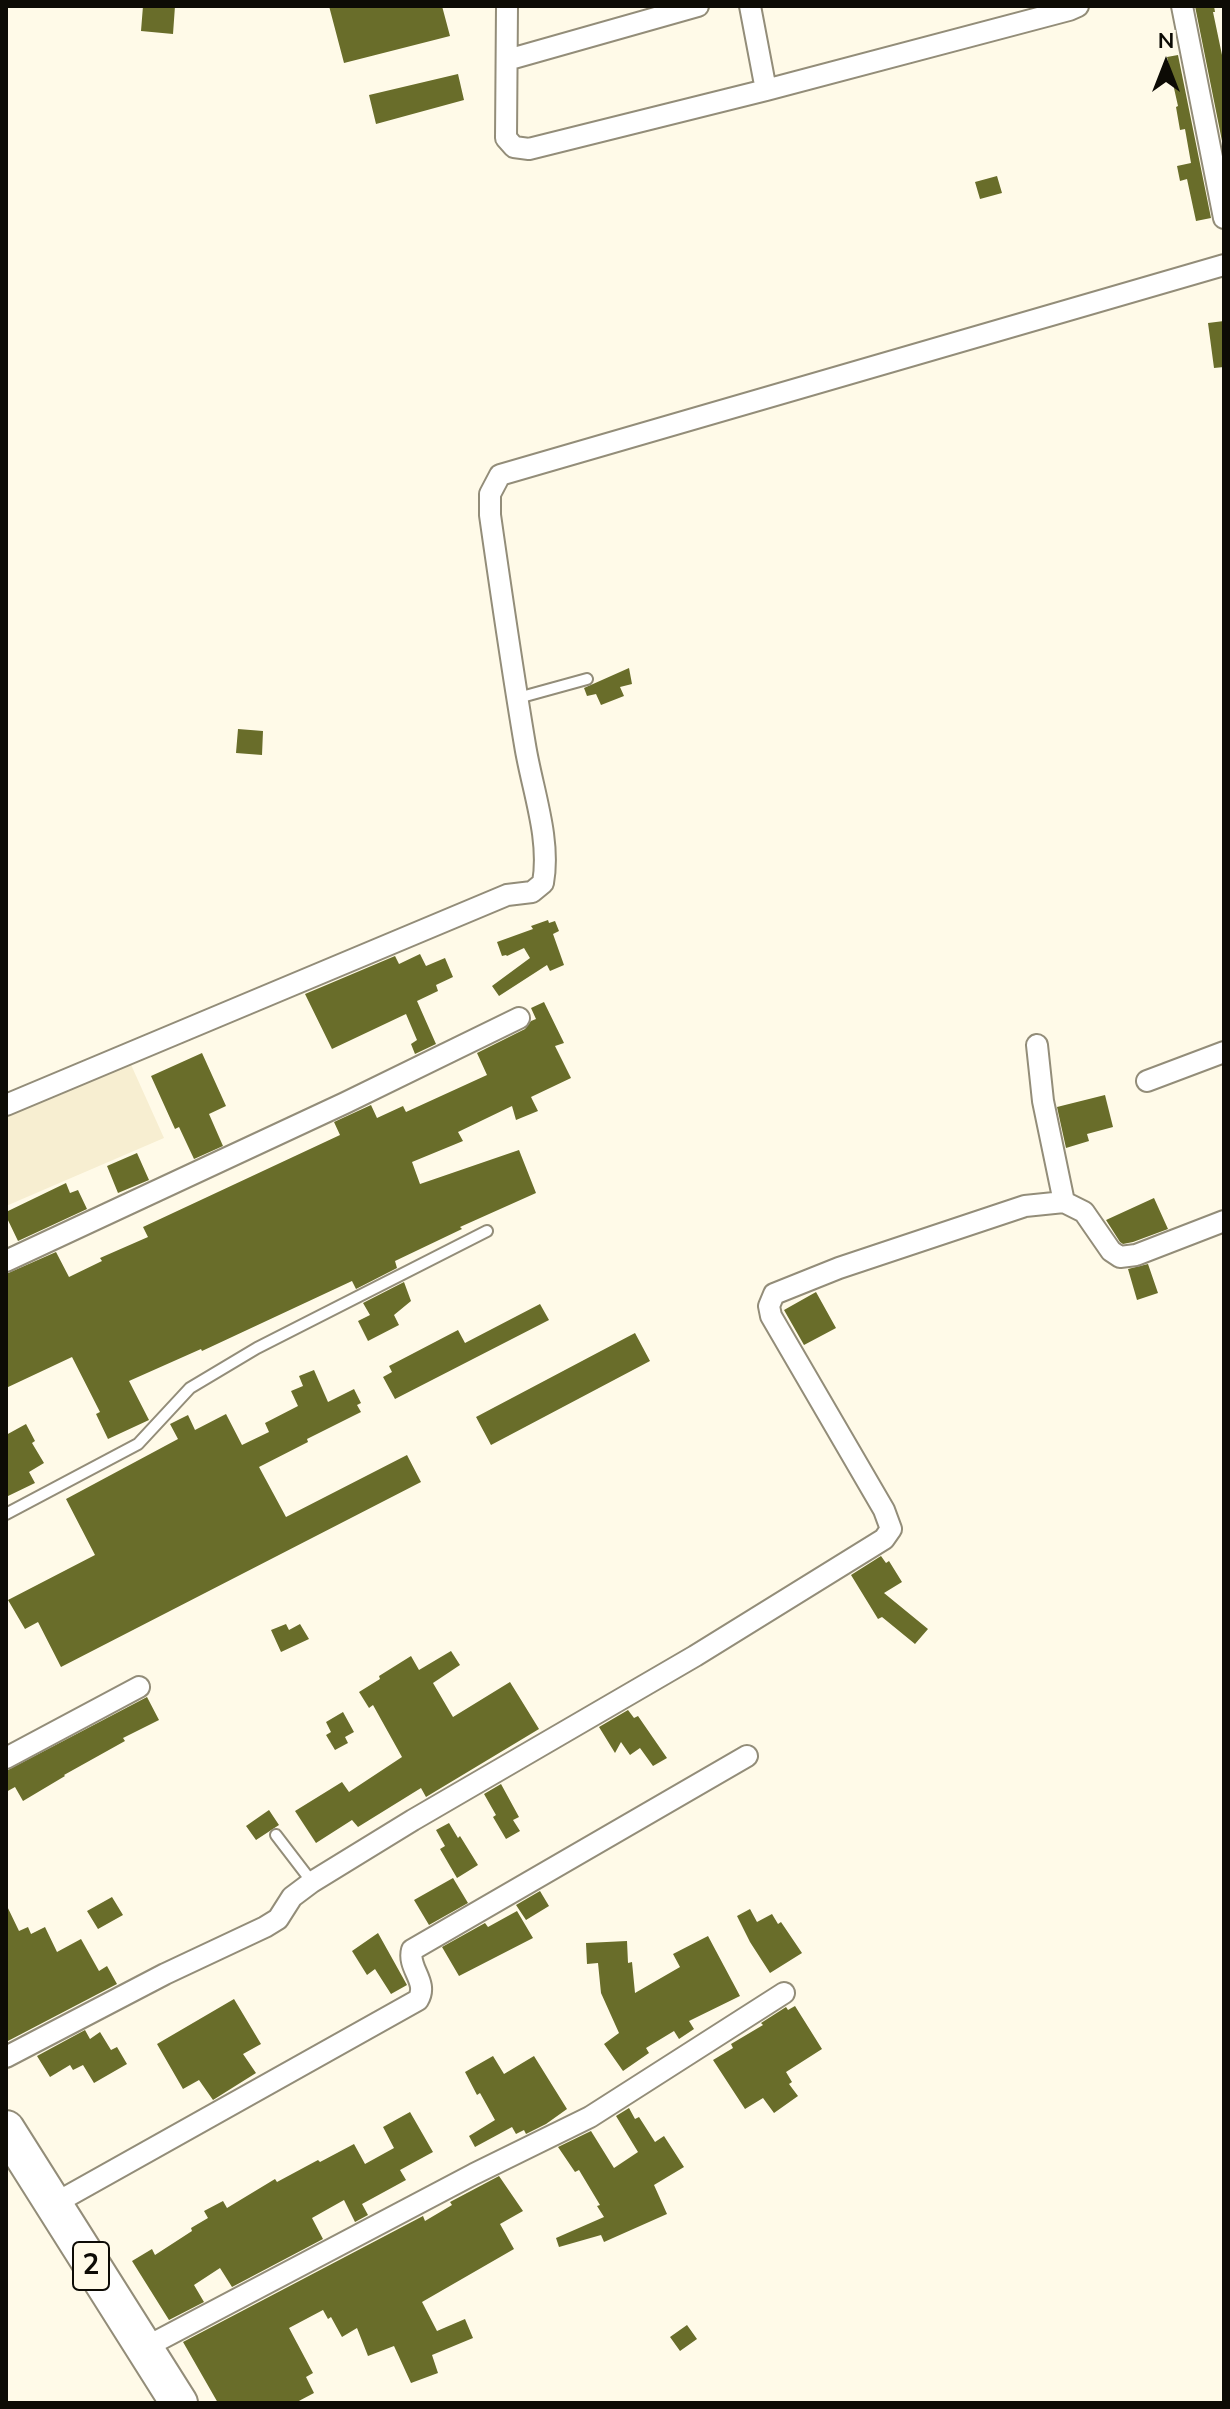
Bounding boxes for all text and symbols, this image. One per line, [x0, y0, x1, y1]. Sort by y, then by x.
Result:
north arrow [1126, 24, 1206, 104]
text: N [1158, 26, 1174, 54]
road number: 2 [73, 2242, 109, 2290]

